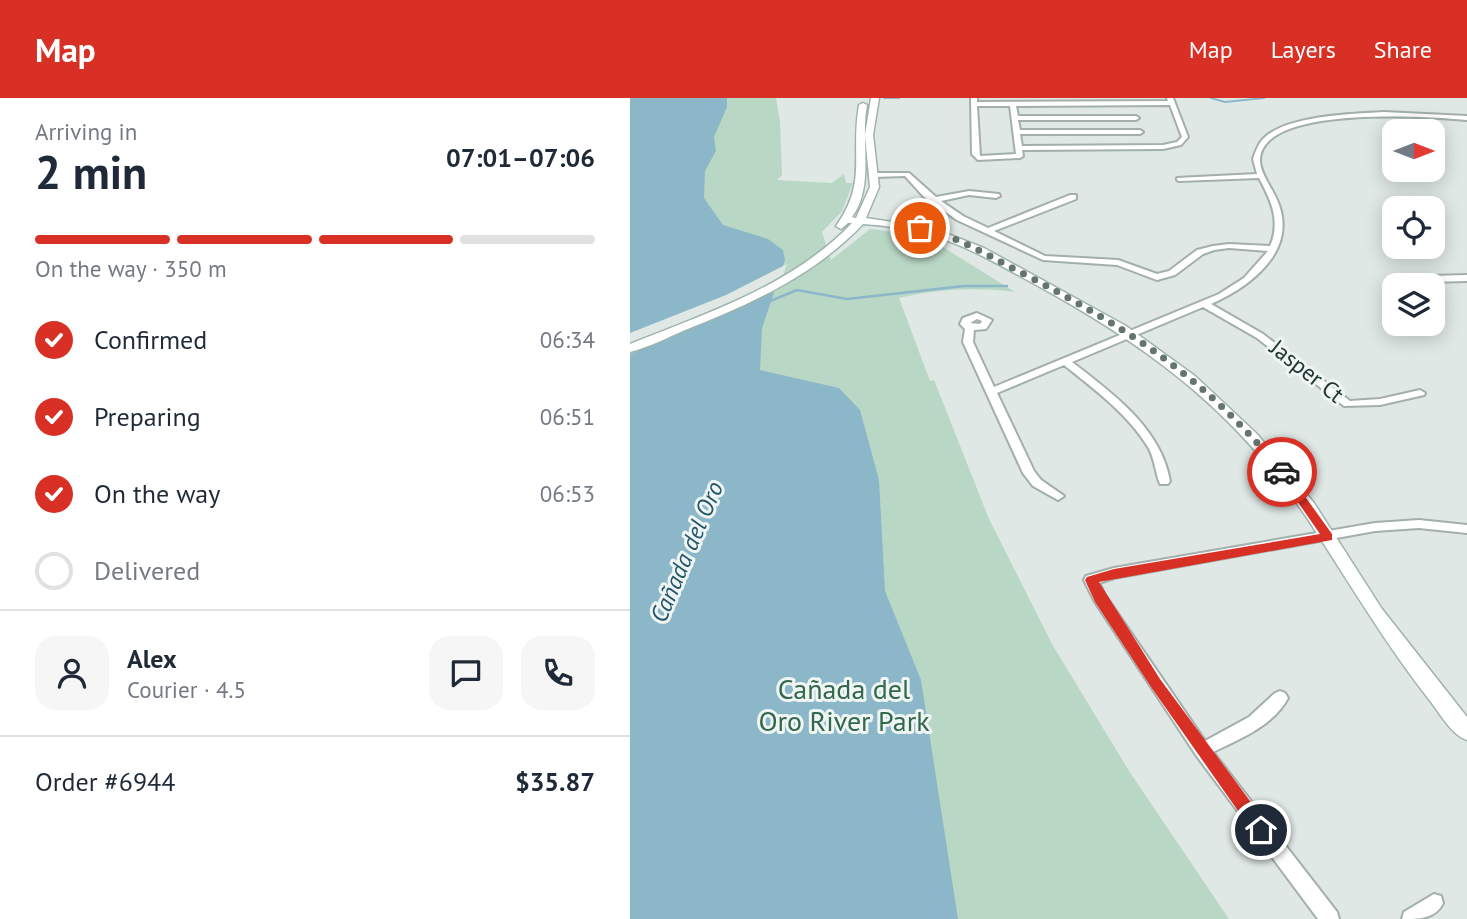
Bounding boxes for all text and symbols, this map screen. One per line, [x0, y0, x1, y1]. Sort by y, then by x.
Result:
text: Map [35, 28, 96, 71]
text: Map [1189, 34, 1233, 65]
text: Layers [1271, 34, 1336, 65]
text: Share [1374, 34, 1432, 65]
text: Arriving in [35, 117, 137, 146]
north arrow [1382, 119, 1446, 182]
map controls [1382, 119, 1445, 336]
text: 07:01–07:06 [446, 141, 595, 174]
text: 2 min [35, 142, 147, 202]
button: locate [1382, 196, 1445, 259]
pin [890, 198, 950, 258]
icon: bag [901, 209, 939, 247]
text: On the way · 350 m [35, 254, 227, 283]
button: layers [1382, 273, 1445, 336]
icon: check [35, 321, 73, 359]
text: Confirmed [94, 323, 207, 356]
text: 06:34 [540, 325, 595, 354]
street label: Jasper Ct [1264, 332, 1350, 409]
icon: check [35, 398, 73, 436]
text: Preparing [94, 400, 201, 433]
text: 06:51 [540, 402, 595, 431]
courier [1247, 437, 1317, 507]
icon: car [1263, 453, 1301, 491]
icon: check [35, 475, 73, 513]
text: On the way [94, 477, 220, 510]
water label: Cañada del Oro [643, 477, 730, 627]
text: 06:53 [540, 479, 595, 508]
text: Delivered [94, 554, 200, 587]
button: person [35, 636, 109, 710]
button: chat [429, 636, 503, 710]
button: phone [521, 636, 595, 710]
text: Alex [127, 642, 177, 675]
park label: Cañada del Oro River Park [758, 670, 930, 739]
text: Courier · 4.5 [127, 675, 246, 704]
text: Order #6944 [35, 765, 175, 798]
text: $35.87 [515, 765, 595, 798]
pin [1231, 800, 1291, 860]
icon: home [1242, 811, 1280, 849]

